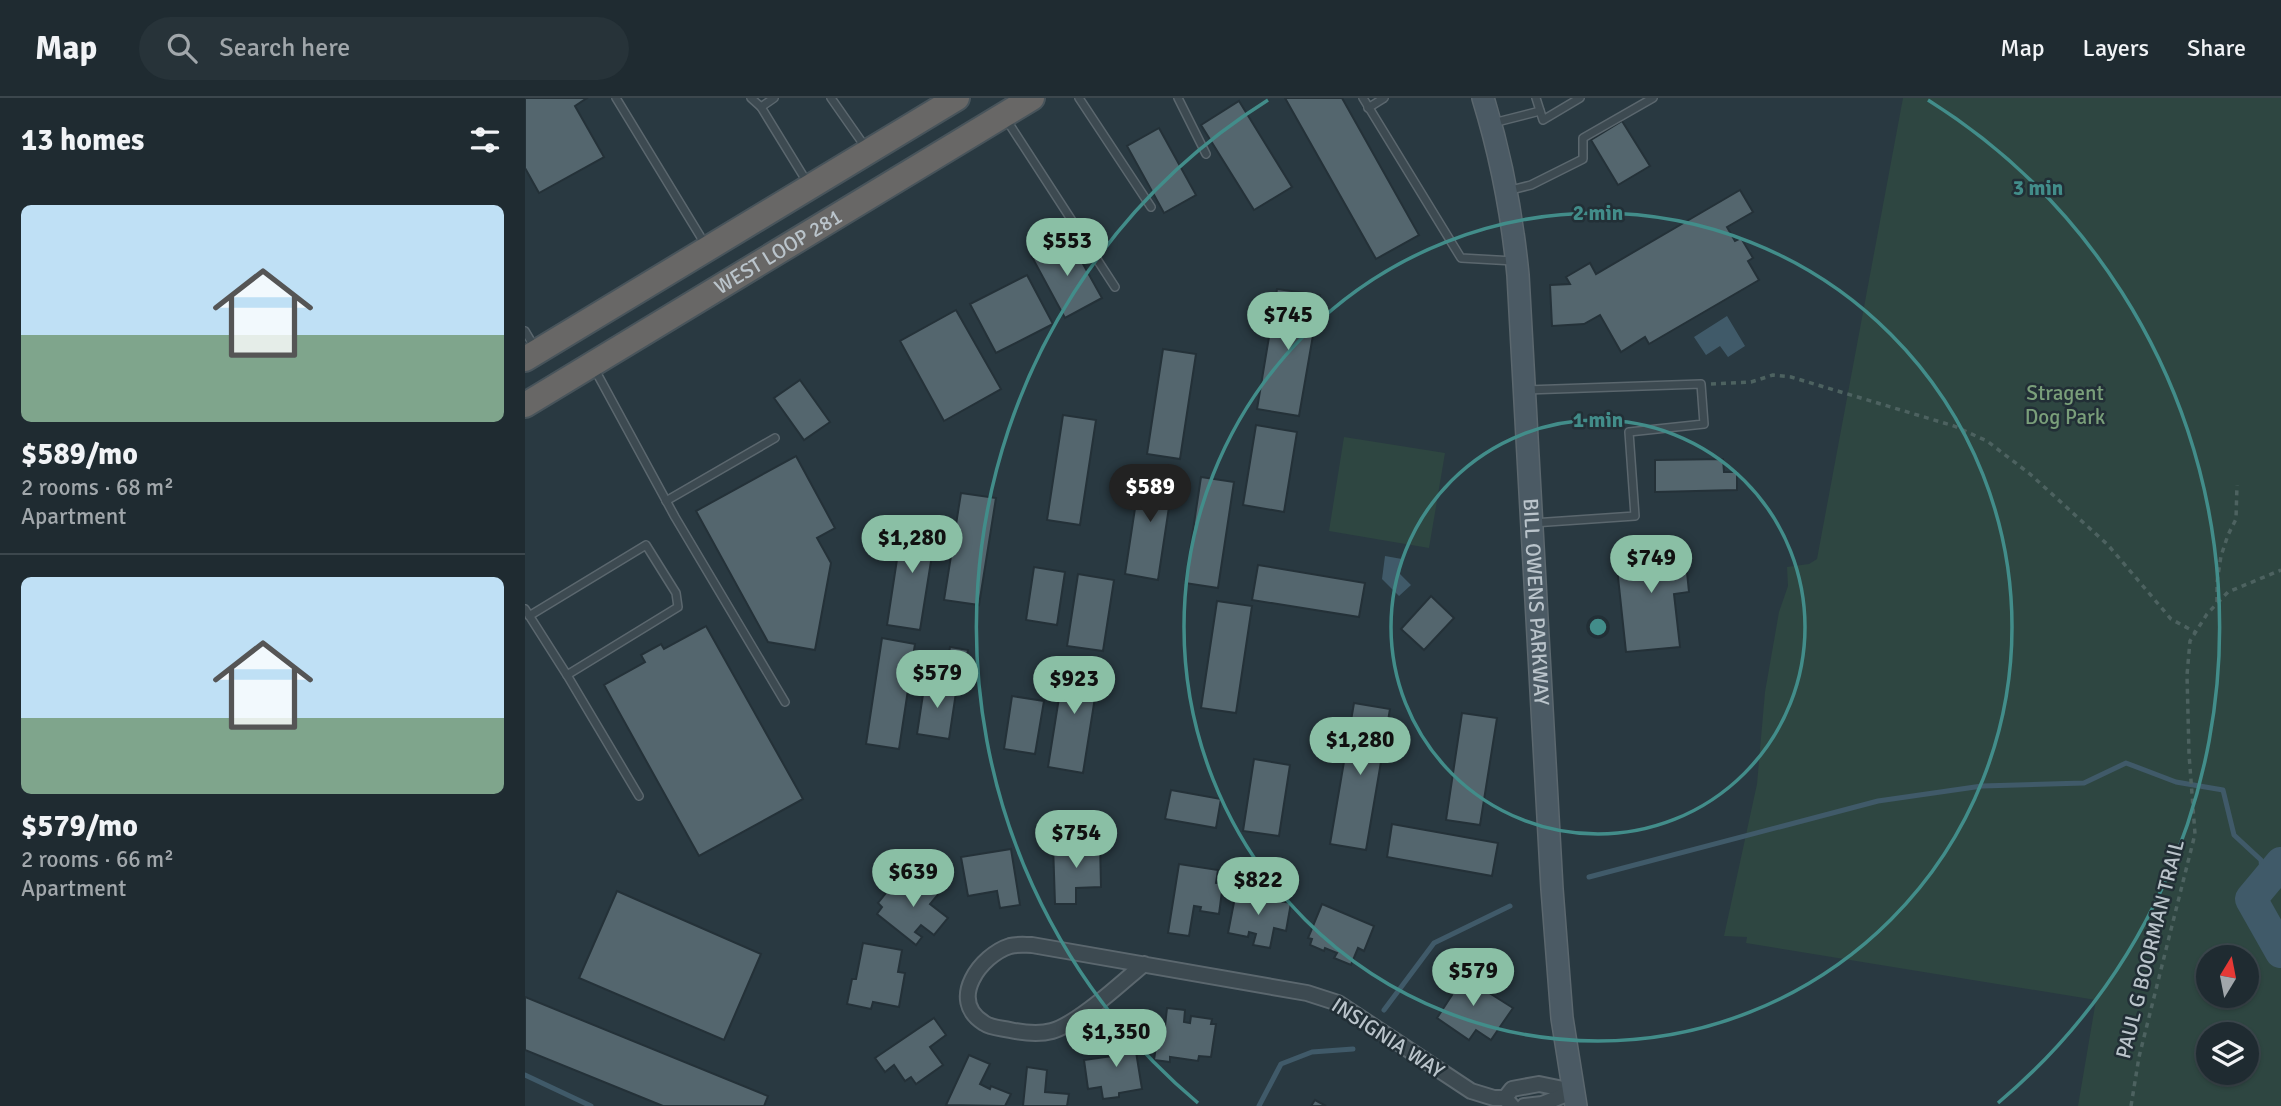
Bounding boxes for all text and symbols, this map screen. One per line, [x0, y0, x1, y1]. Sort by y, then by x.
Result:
search box [139, 17, 629, 80]
text: Map [35, 28, 97, 69]
icon: search [163, 29, 201, 67]
text: Search here [219, 32, 350, 64]
text: Map [2000, 33, 2045, 63]
text: Layers [2083, 33, 2149, 63]
text: Share [2187, 33, 2246, 63]
icon: filters [466, 121, 504, 159]
text: 13 homes [21, 122, 144, 159]
text: 3 min [2013, 175, 2063, 201]
text: 2 min [1573, 200, 1623, 226]
street label: WEST LOOP 281 [710, 203, 847, 300]
pin: $553 [1026, 218, 1108, 278]
text: $553 [1042, 226, 1092, 255]
icon: home [200, 250, 326, 376]
pin: $745 [1247, 292, 1329, 352]
text: $745 [1263, 300, 1313, 329]
park label: Stragent Dog Park [2025, 380, 2106, 430]
text: 1 min [1573, 407, 1623, 433]
text: $589/mo [21, 436, 138, 473]
pin: $589 [1109, 464, 1191, 524]
text: $589 [1125, 472, 1175, 501]
text: 2 rooms · 68 m² [21, 473, 174, 502]
street label: BILL OWENS PARKWAY [1517, 498, 1555, 706]
text: Apartment [21, 502, 126, 531]
pin: $1,280 [855, 516, 969, 575]
text: $1,280 [878, 523, 946, 552]
pin: $749 [1610, 536, 1692, 595]
text: $749 [1626, 543, 1676, 572]
centre of rings [1586, 615, 1610, 639]
icon: home [200, 622, 326, 748]
pin: $579 [896, 650, 978, 710]
pin: $923 [1033, 656, 1115, 716]
text: $579 [912, 658, 962, 687]
text: $923 [1049, 664, 1099, 693]
pin: $1,280 [1303, 718, 1417, 777]
text: $1,280 [1326, 725, 1394, 754]
text: $579/mo [21, 808, 138, 845]
pin: $754 [1035, 810, 1117, 870]
text: $754 [1051, 818, 1101, 847]
street label: PAUL G BOORMAN TRAIL [2110, 837, 2190, 1061]
text: 2 rooms · 66 m² [21, 845, 174, 874]
pin: $639 [872, 850, 954, 909]
text: $639 [888, 857, 938, 886]
pin: $822 [1217, 858, 1299, 917]
text: $822 [1233, 865, 1283, 894]
text: Apartment [21, 874, 126, 903]
north arrow [2196, 945, 2259, 1008]
map controls [2196, 945, 2259, 1085]
pin: $579 [1432, 948, 1514, 1008]
text: $579 [1448, 956, 1498, 985]
street label: INSIGNIA WAY [1327, 992, 1450, 1084]
pin: $1,350 [1059, 1010, 1173, 1069]
text: $1,350 [1082, 1017, 1150, 1046]
button: layers [2196, 1022, 2259, 1085]

